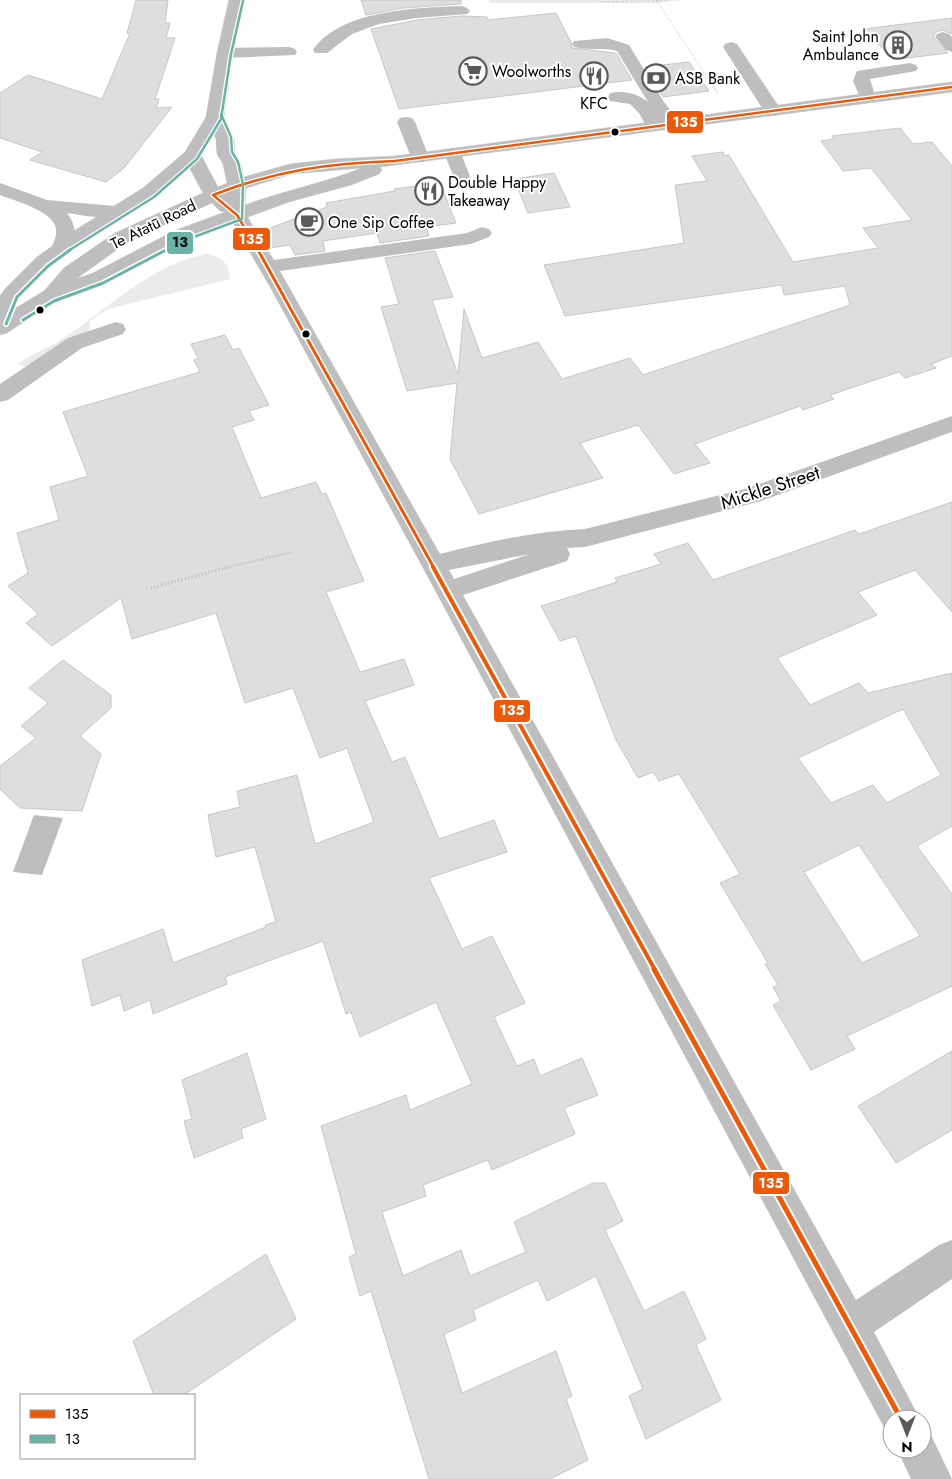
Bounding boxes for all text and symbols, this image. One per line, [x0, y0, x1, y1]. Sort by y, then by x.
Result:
place label: Saint John Ambulance [803, 25, 879, 66]
building icon: Saint John Ambulance [883, 30, 913, 60]
supermarket icon: Woolworths [458, 56, 488, 86]
place label: Woolworths [492, 60, 571, 83]
restaurant icon: KFC [579, 61, 609, 91]
bank icon: ASB Bank [641, 63, 671, 93]
place label: ASB Bank [675, 67, 741, 90]
place label: KFC [580, 92, 608, 115]
line badge: 135 [666, 110, 704, 134]
text: 135 [673, 112, 697, 132]
unlabelled marker [610, 127, 620, 137]
place label: Double Happy Takeaway [448, 171, 547, 212]
restaurant icon: Double Happy Takeaway [414, 176, 444, 206]
street label: Te Atatū Road [107, 194, 200, 255]
cafe icon: One Sip Coffee [294, 207, 324, 237]
place label: One Sip Coffee [328, 211, 434, 234]
line badge: 135 [232, 227, 271, 251]
text: 135 [239, 229, 263, 249]
line badge: 13 [166, 231, 194, 255]
text: 13 [172, 232, 188, 252]
unlabelled marker [35, 305, 45, 315]
unlabelled marker [301, 329, 311, 339]
street label: Mickle Street [717, 459, 824, 516]
line badge: 135 [493, 699, 531, 723]
text: 135 [500, 700, 524, 720]
line badge: 135 [752, 1171, 790, 1195]
text: 135 [759, 1173, 783, 1193]
legend [20, 1394, 195, 1459]
text: 135 [65, 1403, 88, 1425]
north arrow [882, 1409, 932, 1459]
text: 13 [65, 1428, 80, 1450]
text: N [901, 1437, 913, 1457]

